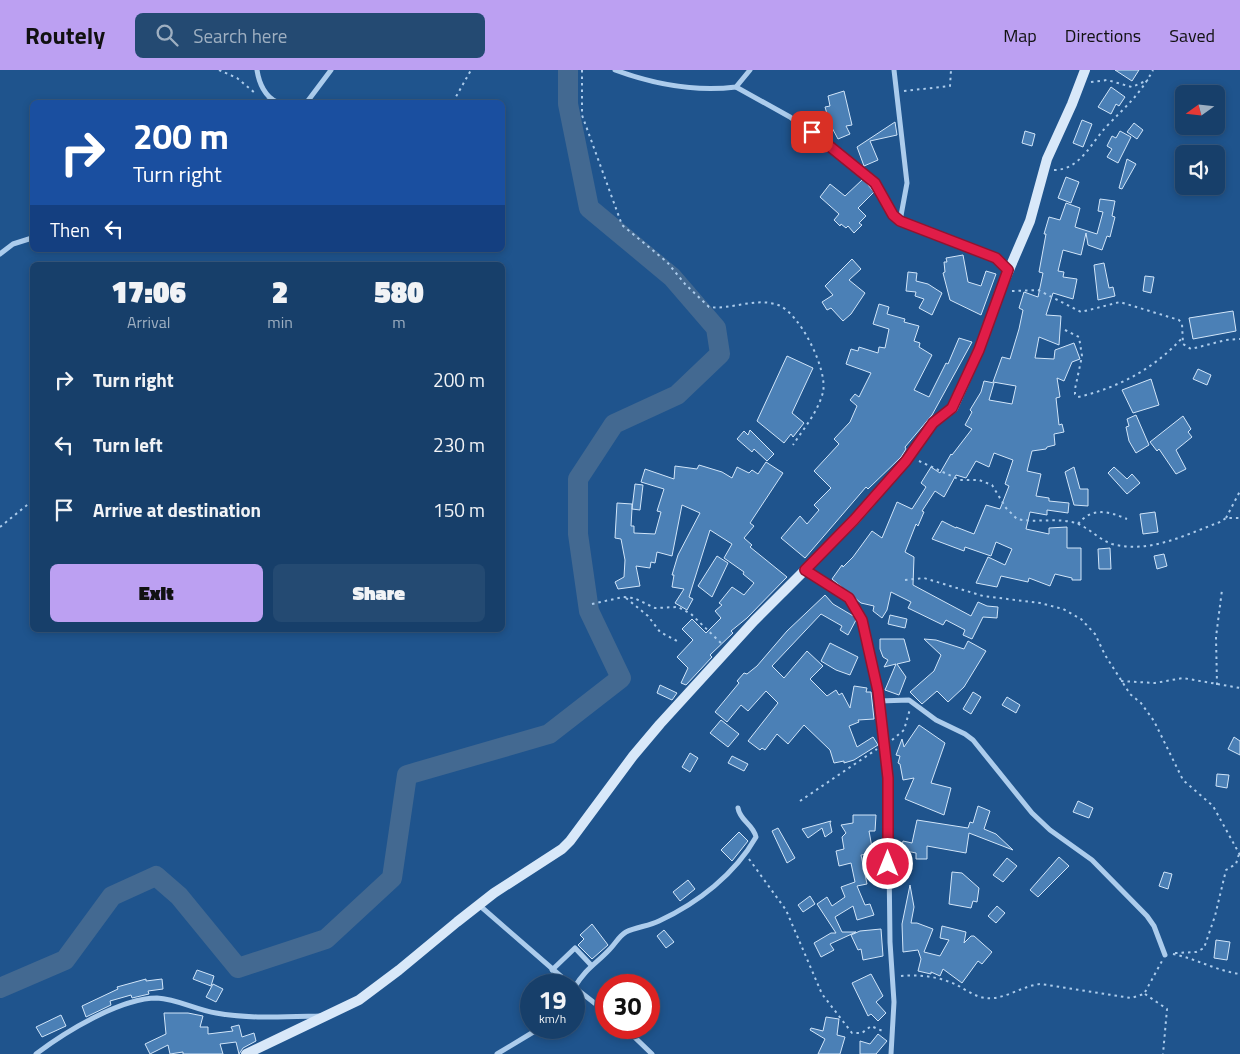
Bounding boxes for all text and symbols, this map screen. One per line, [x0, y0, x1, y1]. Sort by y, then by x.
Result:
search box [135, 13, 485, 58]
text: Routely [25, 17, 105, 53]
icon: search [153, 21, 181, 49]
text: Search here [193, 21, 287, 50]
text: Map [1003, 22, 1037, 49]
text: Directions [1065, 22, 1141, 49]
text: Saved [1169, 22, 1215, 49]
north arrow [1175, 85, 1225, 135]
map controls [1175, 85, 1225, 195]
text: 200 m [133, 109, 229, 163]
pin [791, 111, 833, 153]
icon: arrive [798, 118, 826, 146]
icon: right [50, 120, 115, 185]
button: sound [1175, 145, 1225, 195]
text: Turn right [133, 157, 222, 191]
text: Then [50, 215, 90, 244]
icon: left [100, 215, 128, 243]
text: 17:06 [111, 269, 186, 315]
text: 2 [272, 269, 288, 315]
text: 580 [374, 269, 424, 315]
text: Arrival [127, 310, 170, 334]
text: min [267, 310, 293, 334]
text: m [392, 310, 406, 334]
text: Turn right [93, 365, 174, 394]
text: 200 m [433, 365, 485, 394]
icon: right [50, 366, 78, 394]
text: Turn left [93, 430, 163, 459]
text: 230 m [433, 430, 485, 459]
icon: left [50, 431, 78, 459]
text: Arrive at destination [93, 495, 261, 524]
text: 150 m [433, 495, 485, 524]
icon: arrive [50, 496, 78, 524]
button: Exit [50, 564, 263, 622]
button: Share [273, 564, 485, 622]
position arrow [861, 837, 913, 889]
speed limit sign: 30 [595, 974, 660, 1039]
text: 19 [538, 981, 567, 1019]
text: km/h [539, 1009, 566, 1028]

